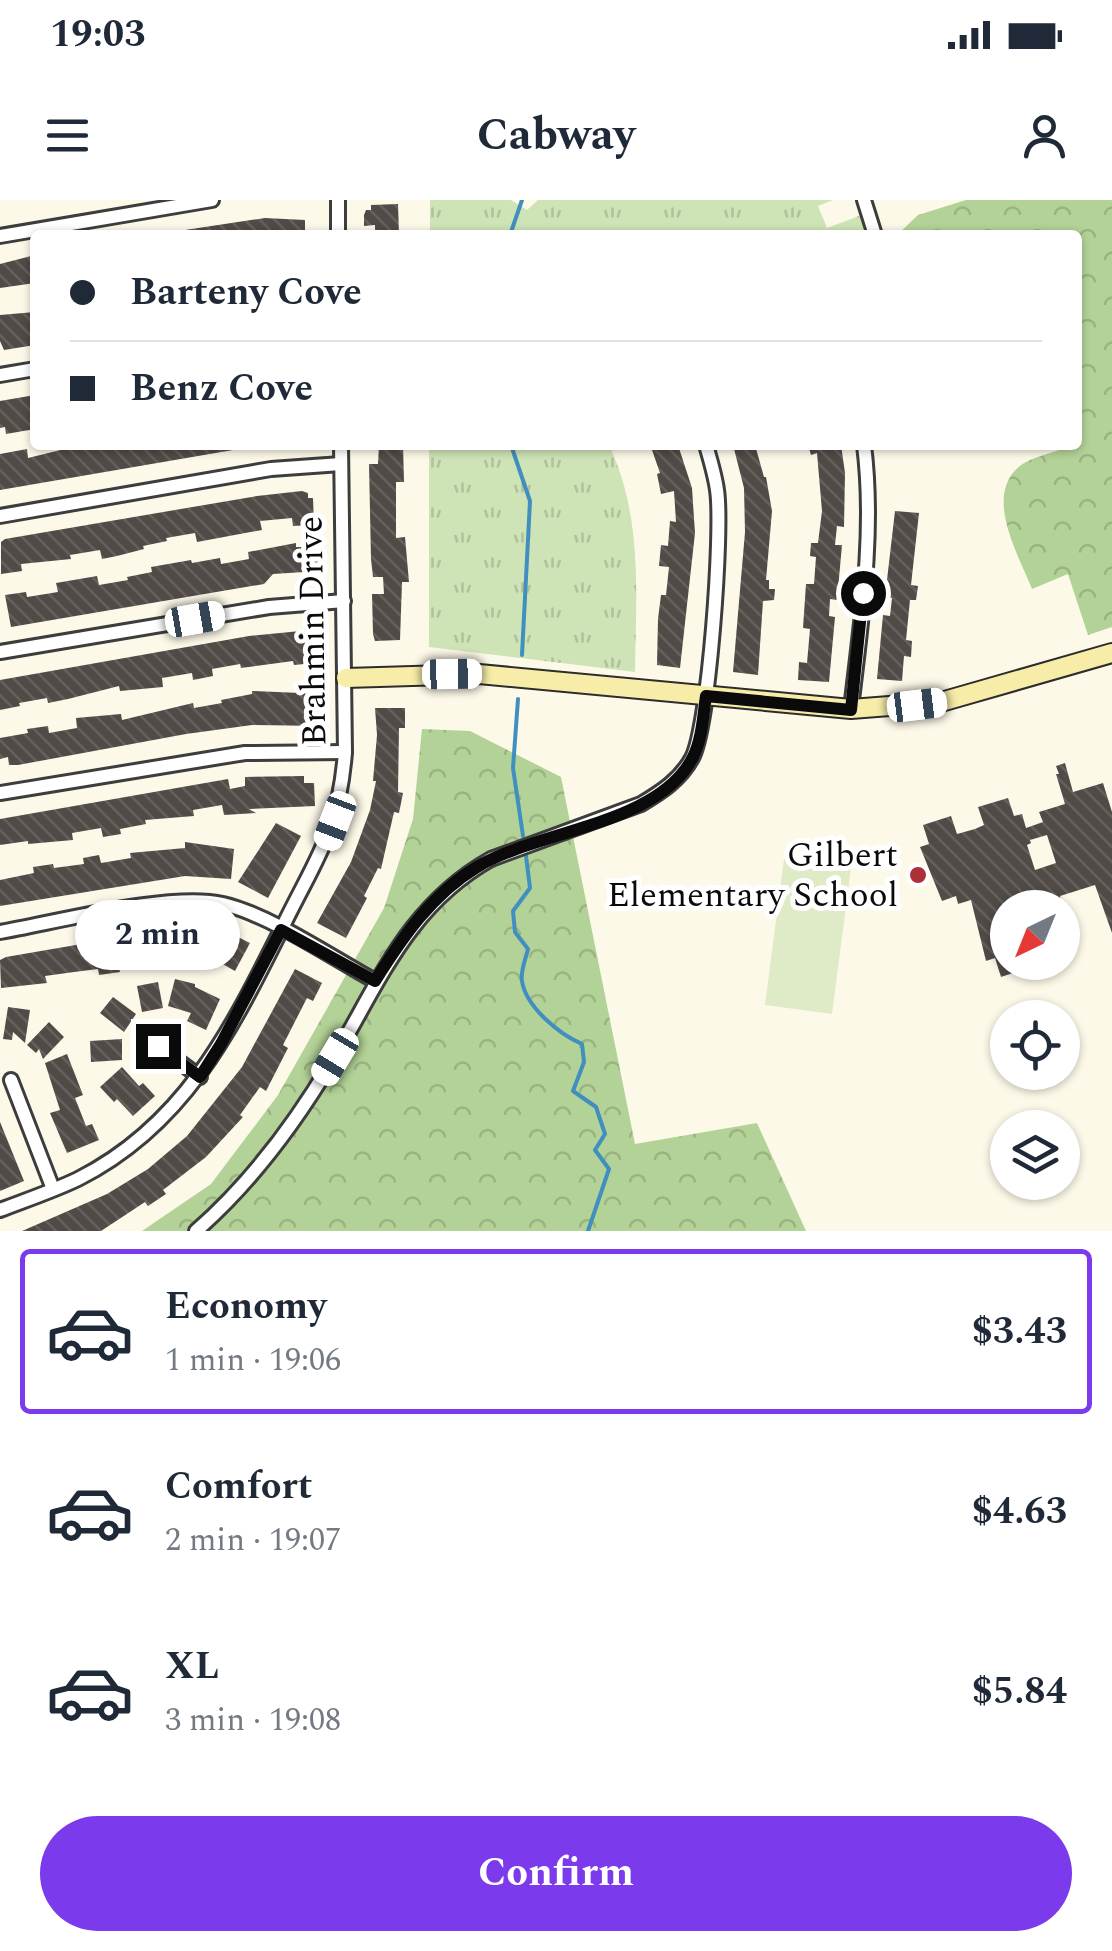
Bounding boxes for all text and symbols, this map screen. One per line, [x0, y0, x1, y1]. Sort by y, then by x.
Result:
text: 19:03 [50, 6, 145, 64]
text: Cabway [477, 101, 635, 170]
icon: menu [40, 108, 95, 163]
icon: person [1017, 108, 1072, 163]
text: Barteny Cove [130, 264, 362, 322]
text: Benz Cove [130, 360, 313, 418]
street label: Brahmin Drive [284, 515, 342, 747]
route start [841, 571, 886, 616]
car [163, 599, 227, 639]
car [422, 658, 482, 690]
car [885, 686, 949, 724]
car [310, 788, 360, 854]
place label: Gilbert Elementary School [607, 829, 898, 922]
marker: Gilbert Elementary School [907, 864, 929, 886]
north arrow [990, 890, 1080, 980]
map controls [990, 890, 1080, 1200]
callout: 2 min [76, 901, 240, 971]
text: 2 min [115, 910, 200, 959]
button: locate [990, 1000, 1080, 1090]
route end [136, 1024, 181, 1069]
car [307, 1024, 363, 1090]
button: layers [990, 1110, 1080, 1200]
text: Economy [165, 1278, 326, 1336]
icon: car [45, 1287, 135, 1377]
text: $3.43 [972, 1303, 1067, 1361]
text: 1 min · 19:06 [165, 1336, 341, 1385]
text: Comfort [165, 1458, 312, 1516]
icon: car [45, 1467, 135, 1557]
text: $4.63 [972, 1483, 1067, 1541]
text: 2 min · 19:07 [165, 1516, 341, 1565]
text: XL [165, 1638, 219, 1696]
icon: car [45, 1647, 135, 1737]
text: $5.84 [972, 1663, 1067, 1721]
text: 3 min · 19:08 [165, 1696, 341, 1745]
button: Confirm [40, 1816, 1072, 1931]

